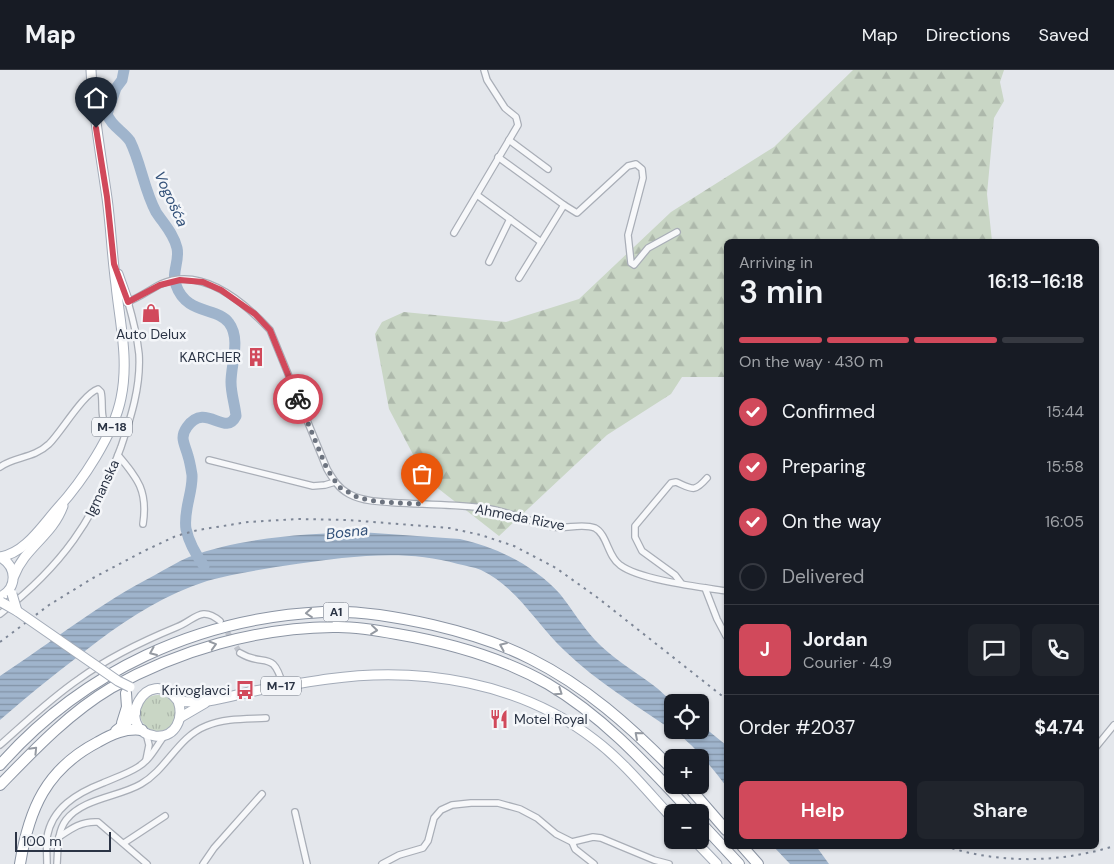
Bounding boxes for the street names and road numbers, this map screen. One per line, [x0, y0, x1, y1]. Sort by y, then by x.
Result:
road number: M-18 [92, 418, 132, 437]
street label: Igmanska [81, 457, 123, 519]
street label: Ahmeda Rizve [474, 499, 566, 535]
road number: A1 [324, 602, 348, 622]
road number: M-17 [261, 676, 301, 696]

